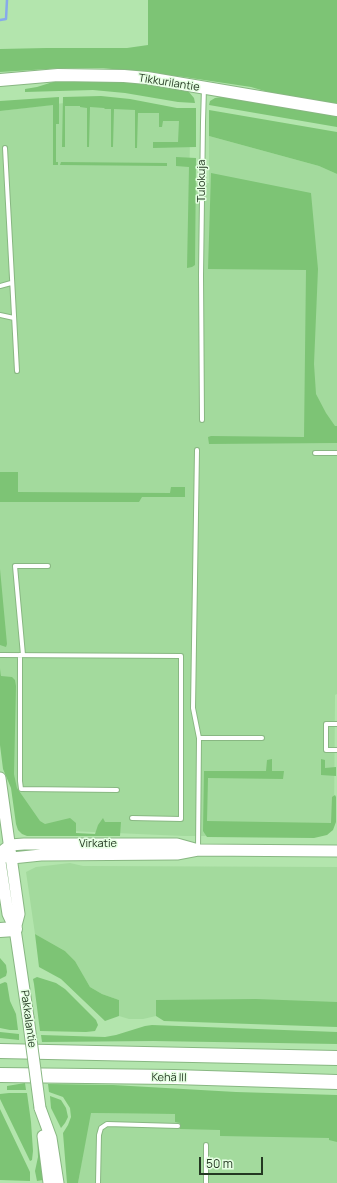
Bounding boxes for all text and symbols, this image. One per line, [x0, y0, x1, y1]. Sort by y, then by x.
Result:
street label: Tikkurilantie [137, 72, 201, 94]
street label: Tulokuja [195, 160, 209, 202]
street label: Virkatie [79, 837, 117, 851]
street label: Pakkalantie [17, 989, 39, 1049]
street label: Kehä III [151, 1071, 187, 1085]
scale bar [201, 1149, 265, 1175]
text: 50 m [206, 1155, 233, 1172]

